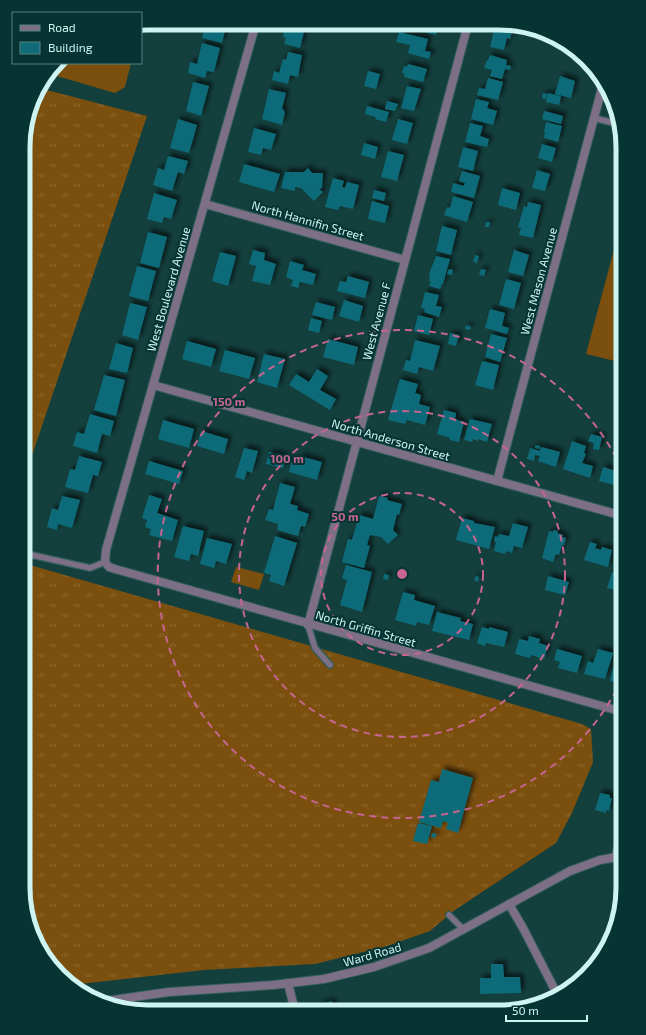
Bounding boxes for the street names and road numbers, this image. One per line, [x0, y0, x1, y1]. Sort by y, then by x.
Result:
street label: North Hannifin Street [250, 197, 366, 243]
street label: West Boulevard Avenue [143, 225, 193, 353]
street label: West Mason Avenue [517, 226, 559, 336]
street label: West Avenue F [359, 280, 393, 361]
street label: North Anderson Street [330, 415, 452, 463]
street label: North Griffin Street [314, 607, 418, 649]
street label: Ward Road [341, 939, 403, 969]

